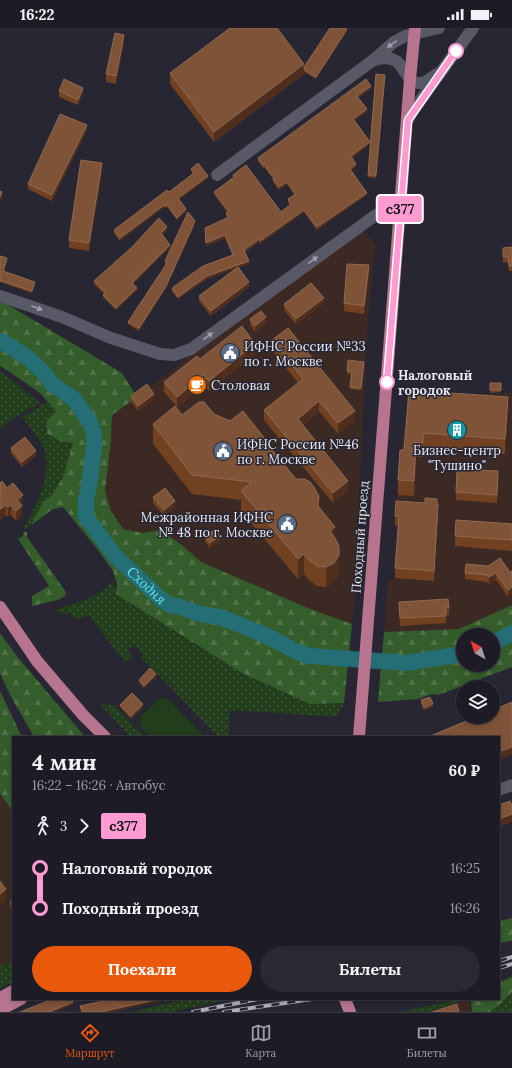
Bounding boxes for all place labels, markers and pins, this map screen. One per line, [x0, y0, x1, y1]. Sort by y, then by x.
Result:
unlabelled marker [448, 43, 464, 59]
place label: ИФНС России №33 по г. Москве [244, 338, 366, 370]
public building icon: ИФНС России №33 по г. Москве [219, 342, 241, 364]
place label: Налоговый городок [398, 367, 473, 399]
cafe icon: Столовая [186, 374, 208, 396]
marker: Налоговый городок [379, 374, 395, 390]
place label: Столовая [211, 377, 270, 394]
building icon: Бизнес-центр "Тушино" [446, 419, 468, 441]
place label: ИФНС России №46 по г. Москве [237, 436, 359, 468]
public building icon: ИФНС России №46 по г. Москве [212, 440, 234, 462]
place label: Бизнес-центр "Тушино" [413, 442, 501, 474]
place label: Межрайонная ИФНС № 48 по г. Москве [141, 509, 273, 541]
public building icon: Межрайонная ИФНС № 48 по г. Москве [276, 513, 298, 535]

